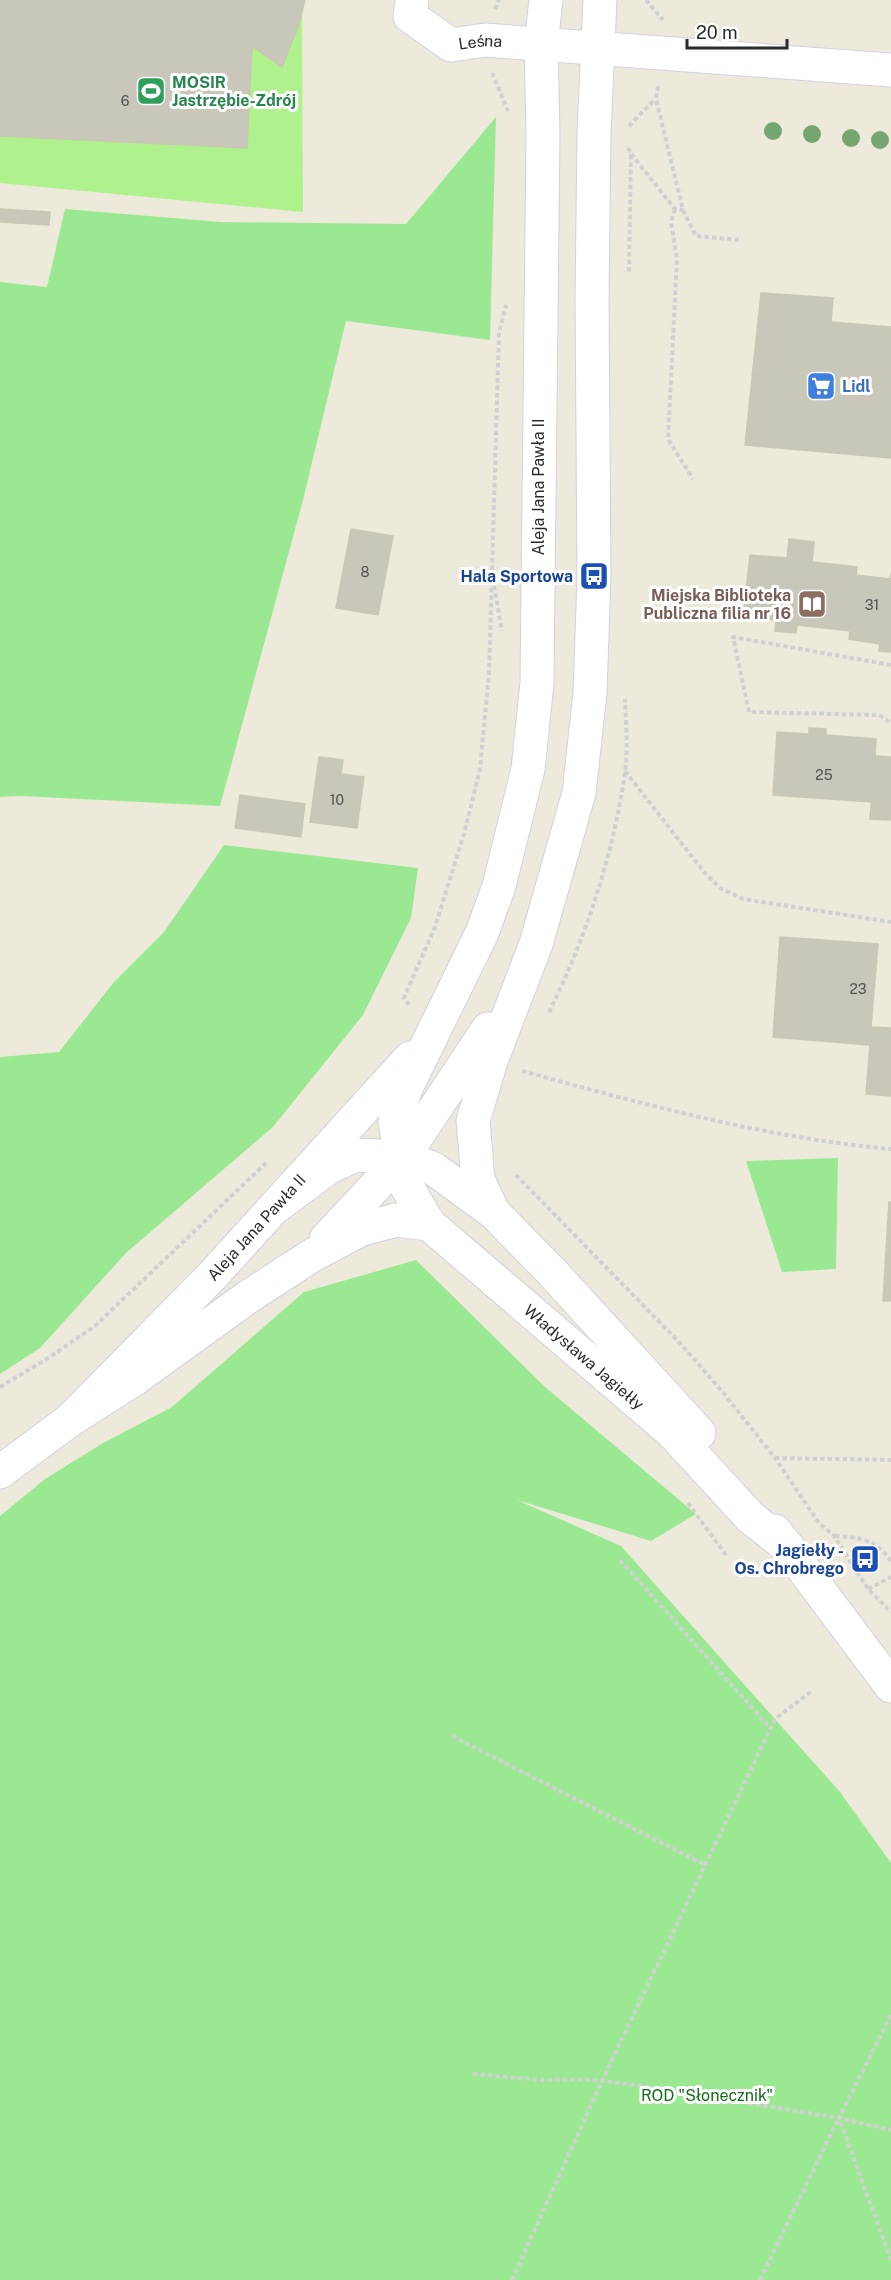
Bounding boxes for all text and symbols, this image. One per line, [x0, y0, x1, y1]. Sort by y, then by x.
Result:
scale bar [687, 12, 788, 50]
text: 20 m [696, 22, 738, 43]
street label: Leśna [457, 31, 503, 54]
place label: MOSIR Jastrzębie-Zdrój [172, 73, 296, 110]
sports icon: MOSIR Jastrzębie-Zdrój [135, 75, 167, 107]
house number: 6 [121, 93, 130, 109]
supermarket icon: Lidl [805, 370, 837, 402]
place label: Lidl [842, 377, 871, 396]
street label: Aleja Jana Pawła II [529, 418, 548, 556]
bus stop icon: Hala Sportowa [578, 560, 610, 592]
house number: 8 [360, 564, 370, 580]
place label: Hala Sportowa [461, 567, 573, 586]
place label: Miejska Biblioteka Publiczna filia nr 16 [643, 586, 791, 623]
library icon: Miejska Biblioteka Publiczna filia nr 16 [796, 588, 828, 620]
house number: 31 [865, 597, 879, 613]
house number: 25 [815, 767, 833, 783]
house number: 10 [330, 792, 344, 808]
house number: 23 [849, 981, 867, 997]
street label: Aleja Jana Pawła II [203, 1170, 310, 1285]
street label: Władysława Jagiełły [520, 1301, 648, 1414]
place label: Jagiełły - Os. Chrobrego [734, 1541, 844, 1578]
bus stop icon: Jagiełły - Os. Chrobrego [849, 1543, 881, 1575]
park label: ROD "Słonecznik" [641, 2086, 773, 2105]

